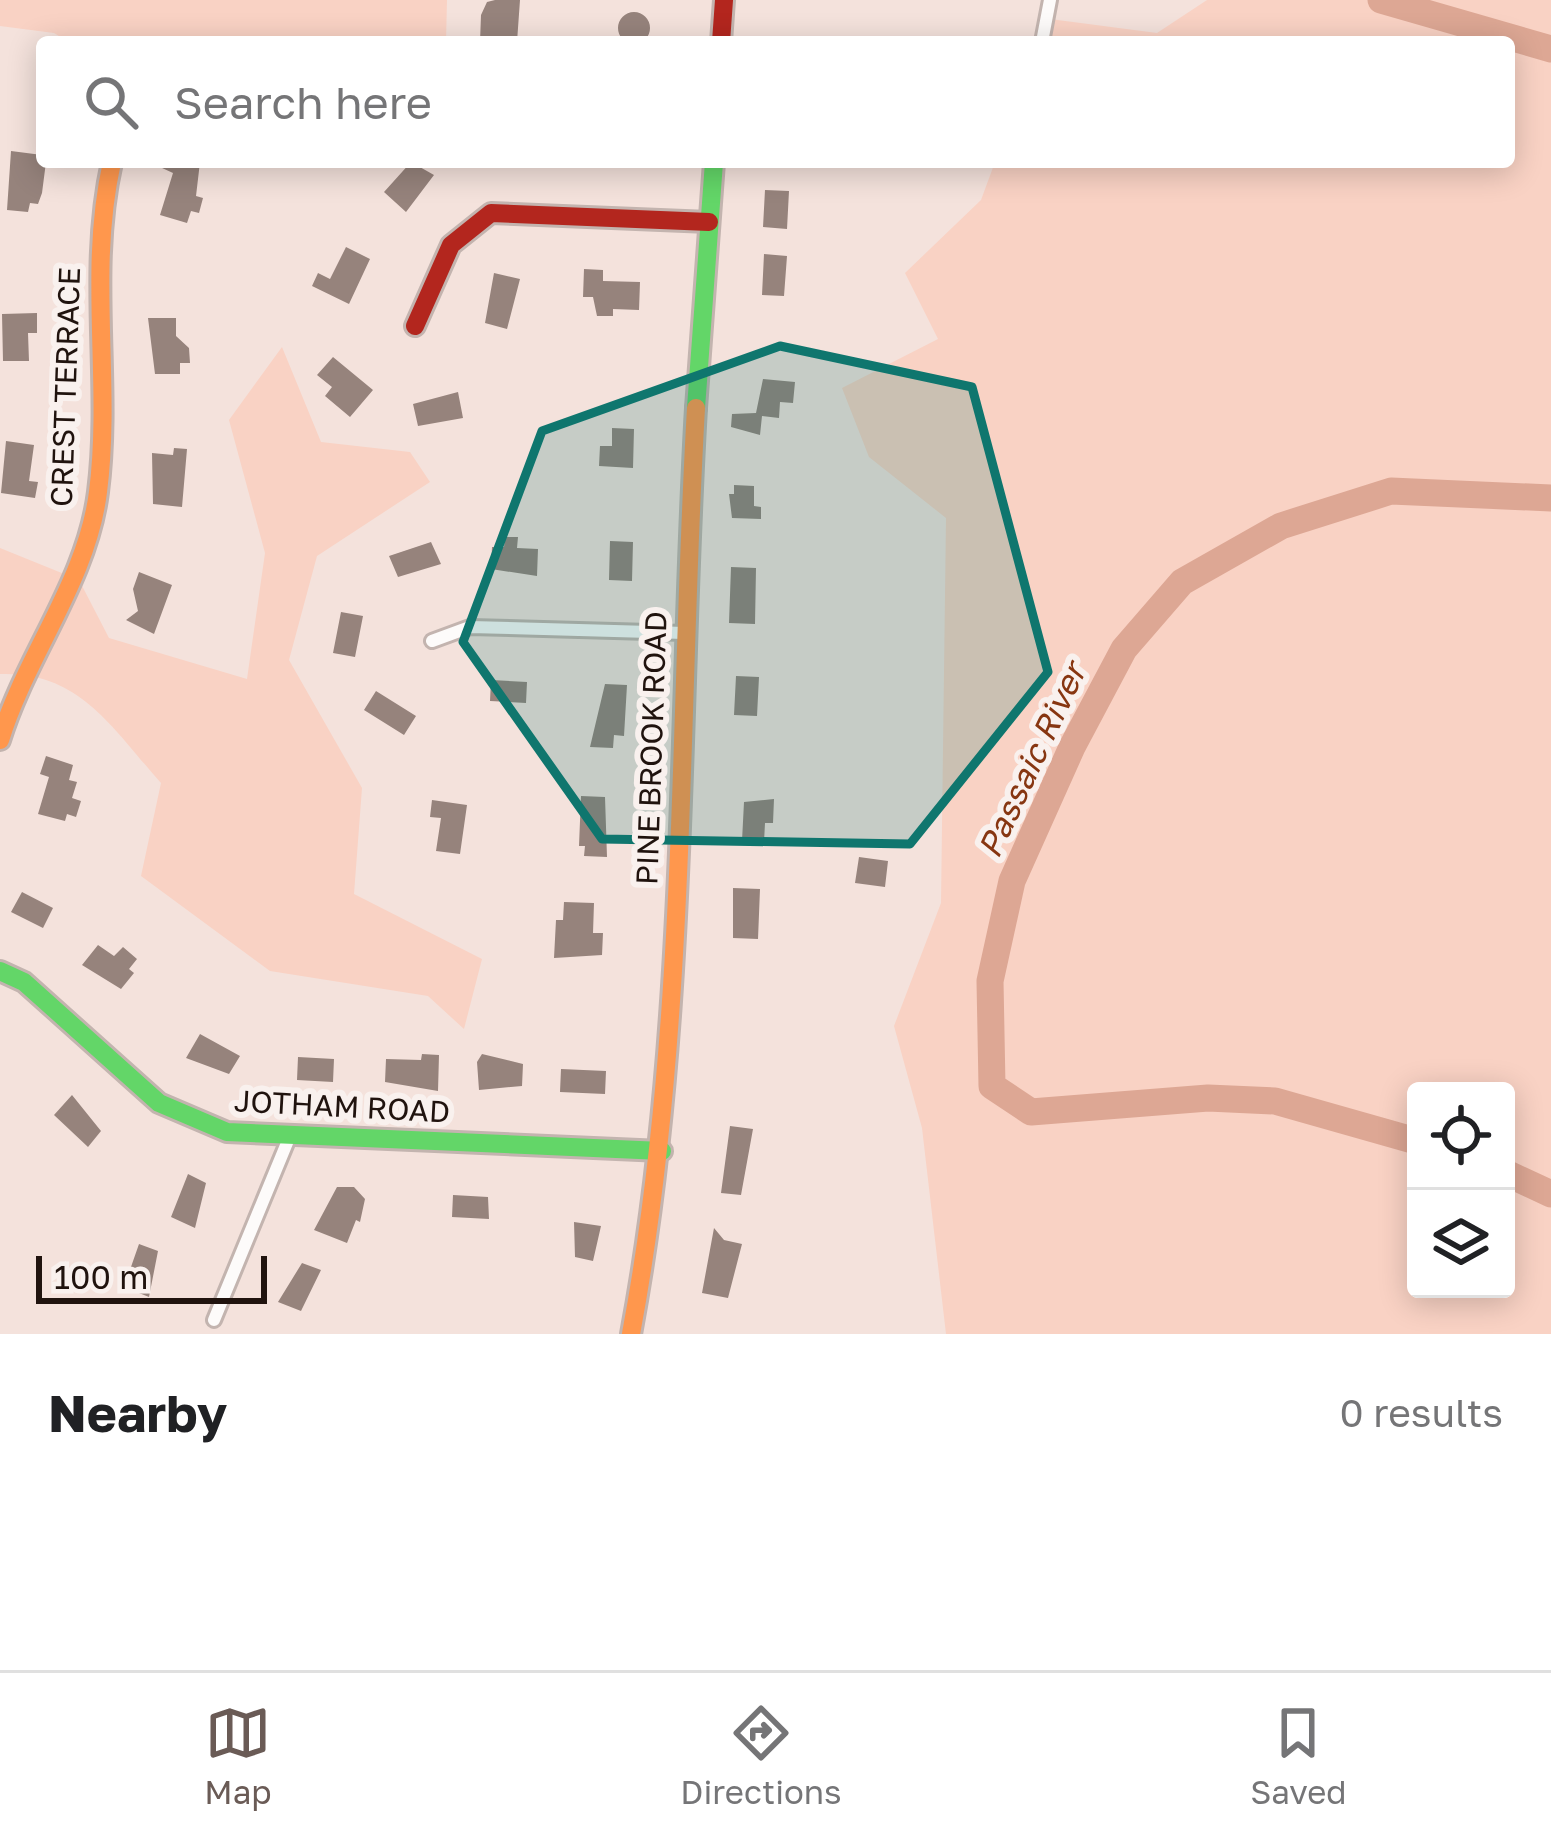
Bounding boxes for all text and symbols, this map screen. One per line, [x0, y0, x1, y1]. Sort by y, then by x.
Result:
search box [36, 36, 1515, 168]
icon: search [78, 69, 144, 135]
text: Search here [174, 75, 432, 129]
street label: CREST TERRACE [43, 266, 87, 508]
street label: PINE BROOK ROAD [628, 611, 674, 885]
water label: Passaic River [969, 653, 1095, 863]
street label: JOTHAM ROAD [233, 1082, 451, 1130]
map controls [1407, 1082, 1515, 1298]
button: locate [1407, 1082, 1515, 1190]
button: layers [1407, 1190, 1515, 1298]
scale bar [36, 1250, 267, 1303]
text: 100 m [54, 1257, 148, 1296]
text: Nearby [48, 1382, 227, 1443]
text: 0 results [1339, 1389, 1503, 1436]
tab: Map [204, 1700, 272, 1811]
tab: Directions [680, 1700, 842, 1811]
tab: Saved [1250, 1700, 1347, 1811]

